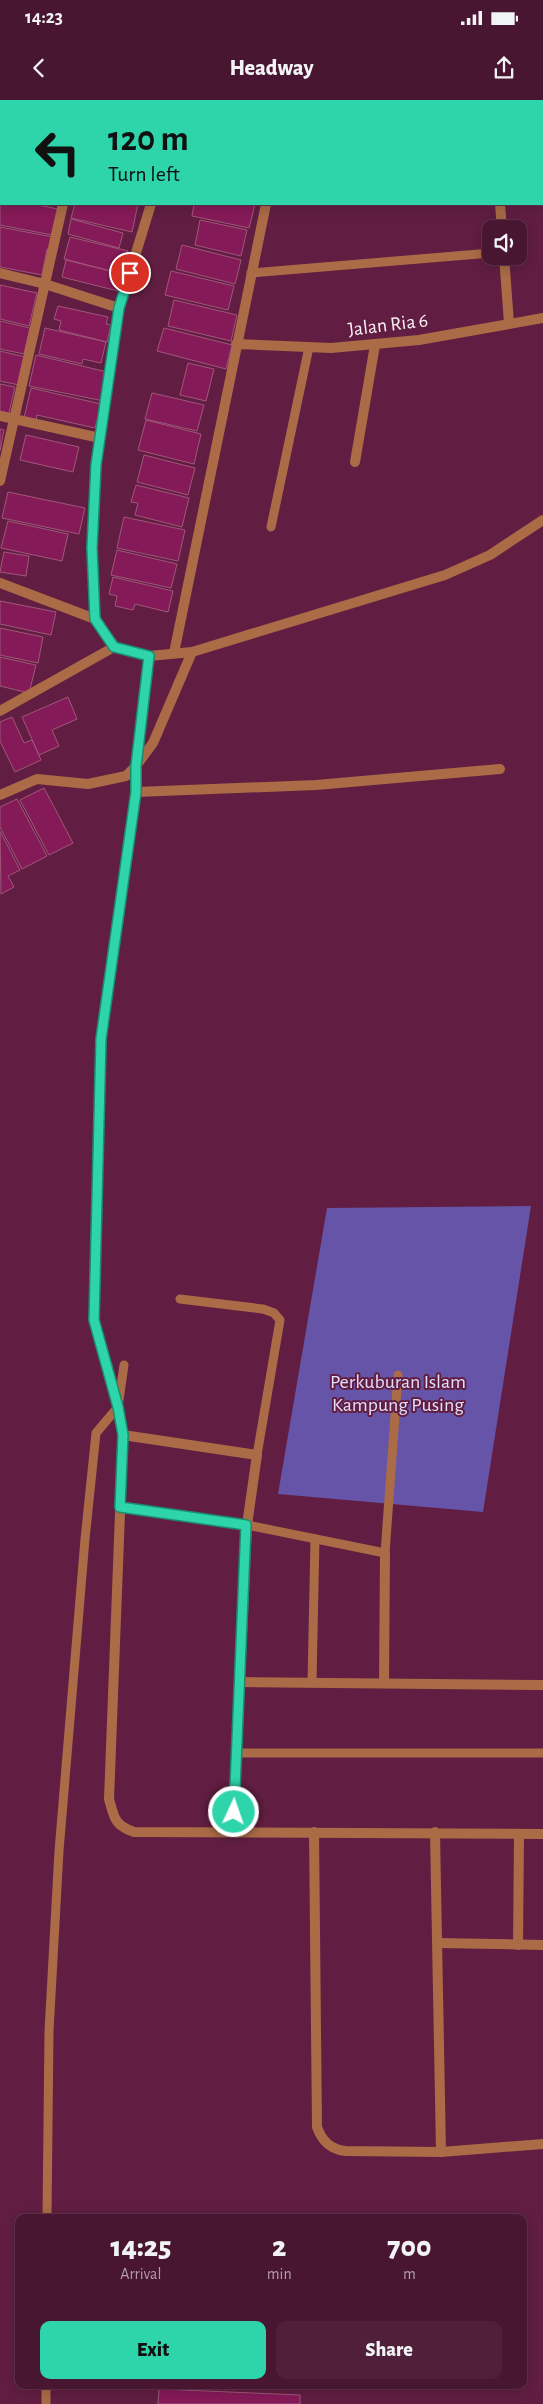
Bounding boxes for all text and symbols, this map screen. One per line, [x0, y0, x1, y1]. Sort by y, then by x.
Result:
text: 14:23 [25, 8, 63, 27]
icon: back [25, 54, 53, 82]
icon: share [490, 54, 518, 82]
text: Headway [229, 57, 314, 79]
icon: left [25, 120, 90, 185]
text: 120 m [108, 122, 189, 157]
text: Turn left [108, 163, 180, 185]
map controls [482, 220, 527, 265]
button: sound [482, 220, 527, 265]
pin [109, 252, 151, 294]
icon: arrive [116, 259, 144, 287]
street label: Jalan Ria 6 [347, 310, 429, 340]
park label: Perkuburan Islam Kampung Pusing [330, 1372, 466, 1415]
position arrow [207, 1785, 259, 1837]
text: 14:25 [110, 2232, 171, 2262]
text: 2 [272, 2232, 286, 2262]
text: 700 [387, 2232, 431, 2262]
text: Arrival [120, 2266, 161, 2282]
text: min [267, 2266, 292, 2282]
text: m [403, 2266, 416, 2282]
button: Exit [40, 2321, 266, 2379]
button: Share [276, 2321, 502, 2379]

